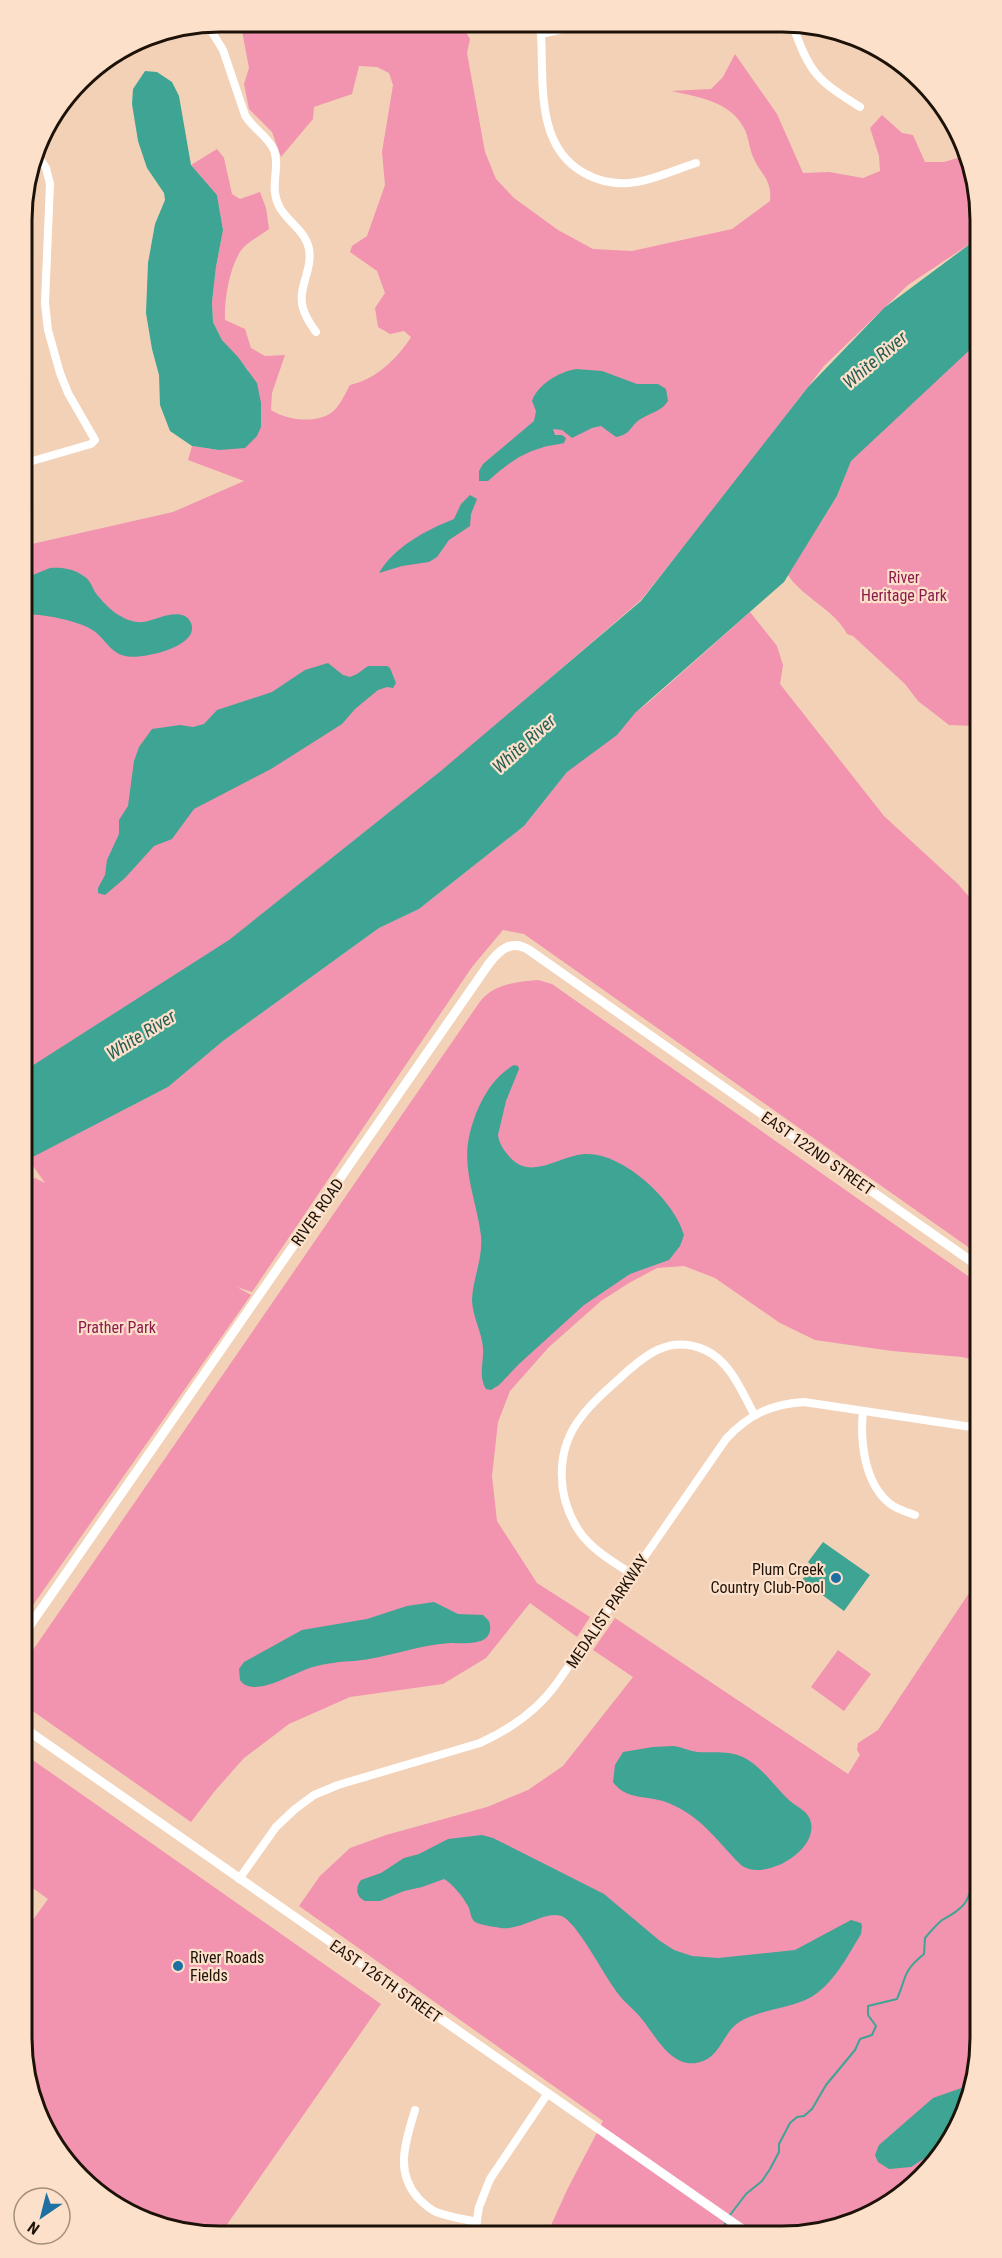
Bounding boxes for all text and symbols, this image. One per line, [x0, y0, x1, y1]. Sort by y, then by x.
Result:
water label: White River [838, 326, 912, 393]
park label: River Heritage Park [861, 568, 948, 605]
water label: White River [488, 710, 560, 777]
water label: White River [102, 1005, 180, 1064]
street label: EAST 122ND STREET [758, 1107, 878, 1199]
street label: RIVER ROAD [287, 1175, 348, 1250]
park label: Prather Park [78, 1318, 157, 1337]
street label: MEDALIST PARKWAY [562, 1550, 653, 1672]
place label: Plum Creek Country Club-Pool [710, 1560, 825, 1597]
marker: Plum Creek Country Club-Pool [829, 1571, 843, 1585]
street label: EAST 126TH STREET [326, 1936, 445, 2027]
place label: River Roads Fields [190, 1948, 264, 1985]
marker: River Roads Fields [171, 1959, 185, 1973]
north arrow [12, 2186, 72, 2246]
text: N [24, 2217, 43, 2238]

